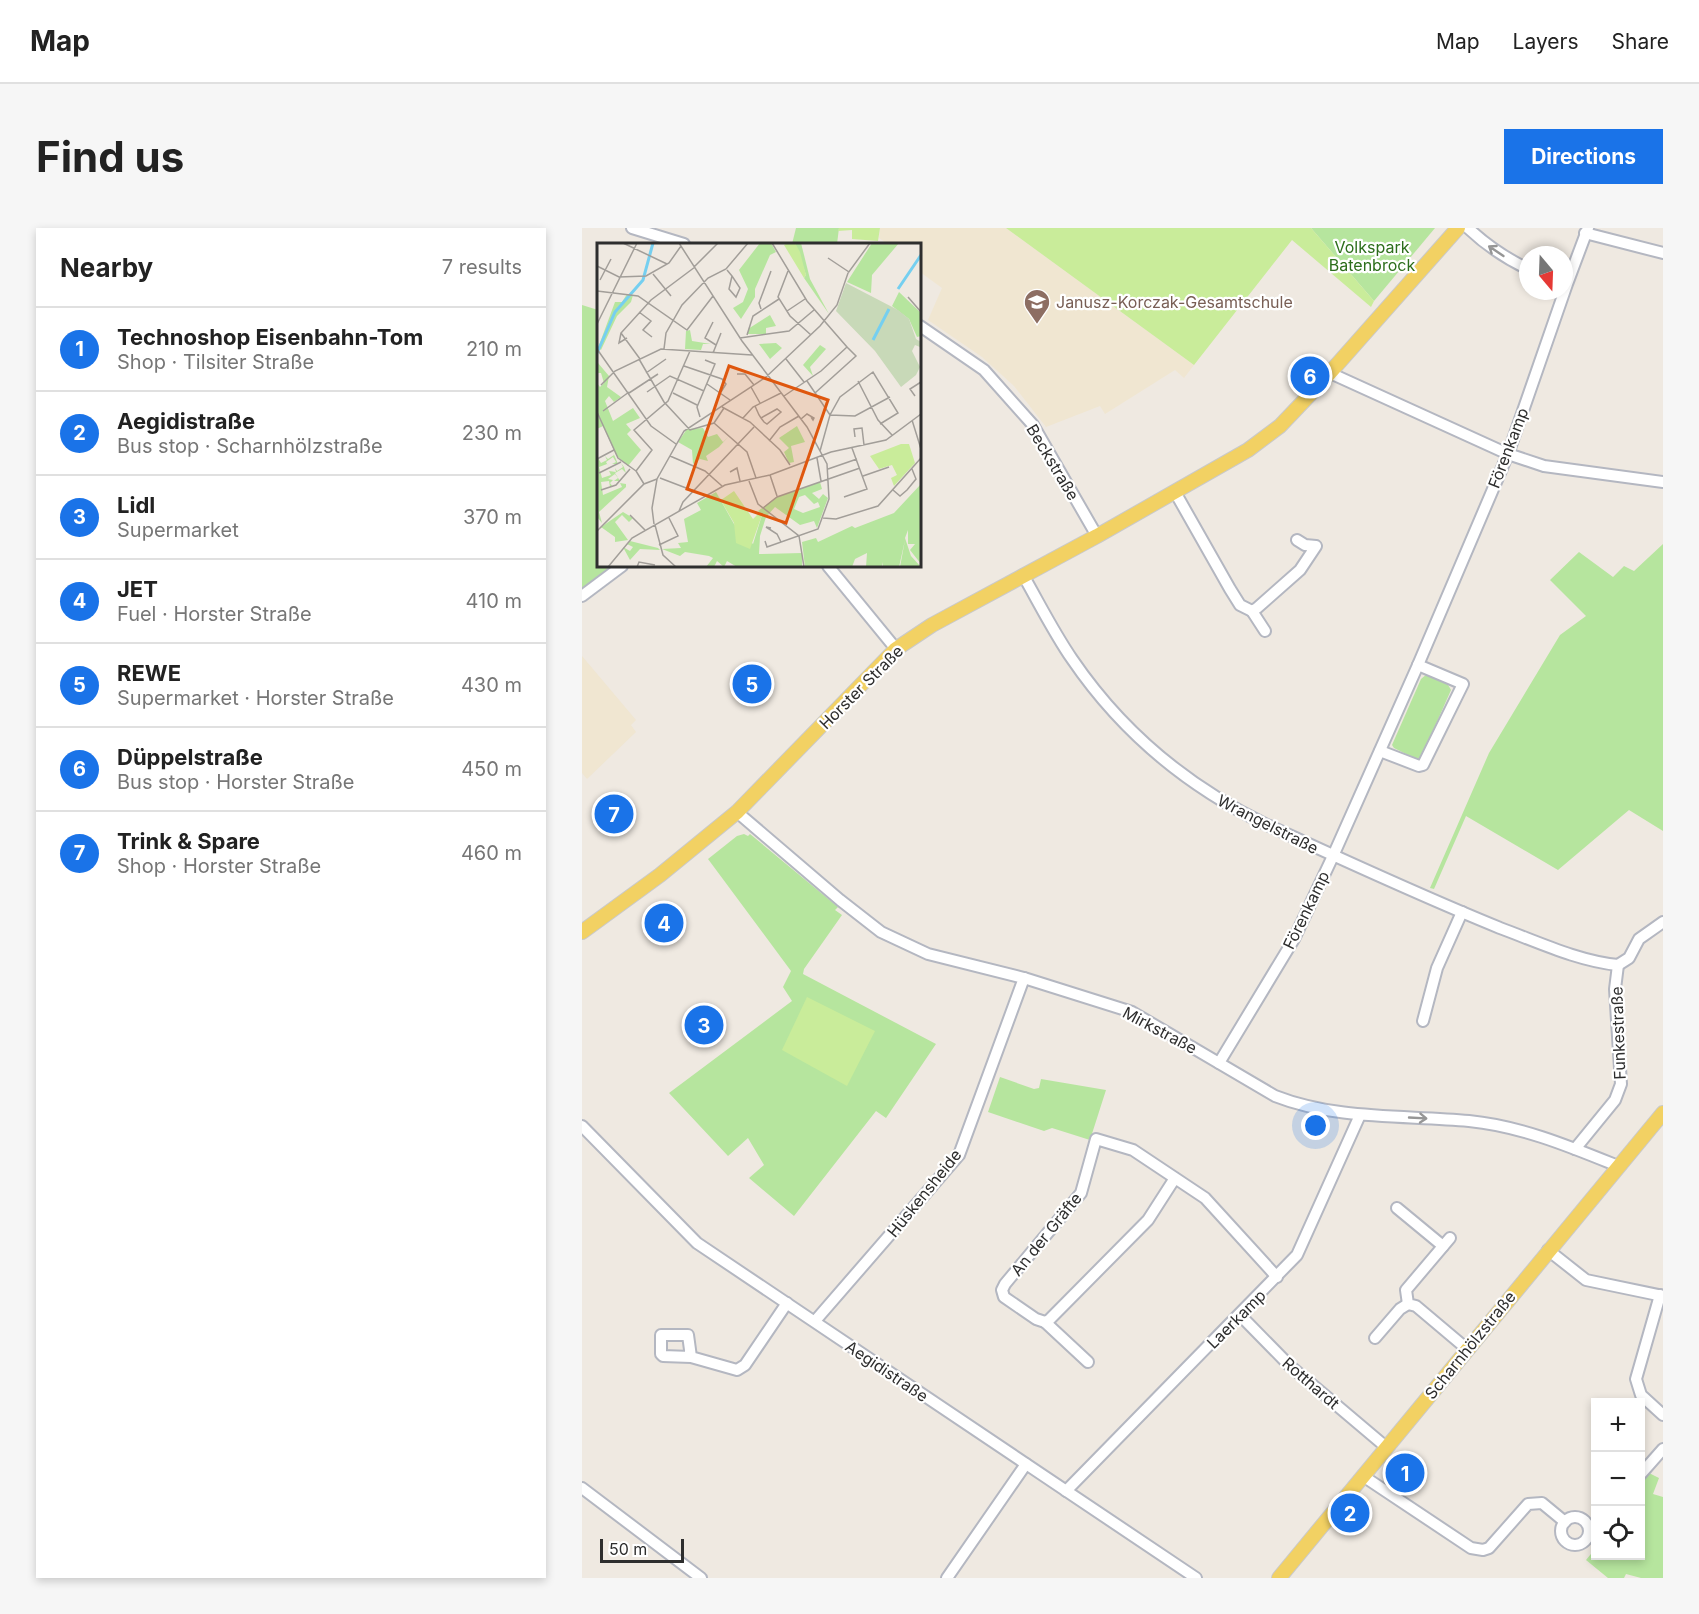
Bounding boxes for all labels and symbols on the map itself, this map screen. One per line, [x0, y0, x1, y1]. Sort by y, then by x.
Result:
park label: Volkspark Batenbrock [1329, 237, 1415, 275]
inset map [597, 243, 921, 567]
one-way arrow [1488, 245, 1505, 257]
north arrow [1519, 246, 1573, 300]
school or university icon: Janusz-Korczak-Gesamtschule [1022, 287, 1052, 325]
place label: Janusz-Korczak-Gesamtschule [1056, 292, 1293, 312]
pin: 6 [1290, 354, 1330, 398]
street label: Förenkamp [1484, 405, 1532, 491]
street label: Beckstraße [1022, 420, 1084, 504]
street label: Horster Straße [815, 641, 907, 733]
pin: 5 [732, 662, 772, 706]
street label: Wrangelstraße [1214, 790, 1322, 858]
pin: 7 [594, 792, 633, 836]
street label: Förenkamp [1278, 868, 1334, 952]
pin: 4 [644, 900, 683, 946]
street label: Funkestraße [1606, 986, 1630, 1080]
pin: 3 [684, 1002, 724, 1048]
street label: Mirkstraße [1119, 1002, 1201, 1058]
your location [1301, 1111, 1330, 1140]
one-way arrow [1407, 1113, 1427, 1124]
street label: Hüskensheide [882, 1145, 966, 1241]
street label: An der Gräfte [1006, 1188, 1086, 1280]
street label: Laerkamp [1202, 1285, 1270, 1353]
street label: Scharnhölzstraße [1420, 1287, 1520, 1403]
street label: Aegidistraße [842, 1336, 932, 1406]
street label: Rotthardt [1278, 1353, 1344, 1413]
pin: 1 [1386, 1450, 1424, 1496]
pin: 2 [1330, 1490, 1370, 1536]
scale bar [600, 1536, 684, 1564]

